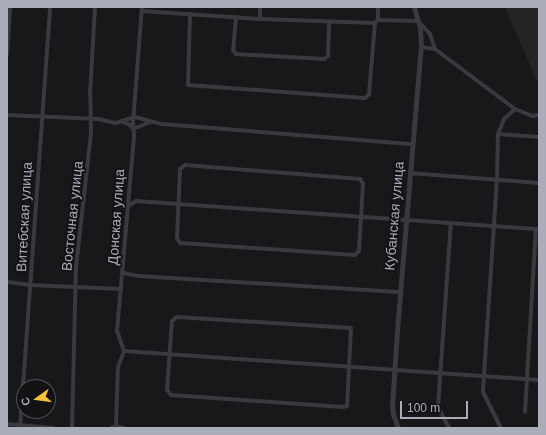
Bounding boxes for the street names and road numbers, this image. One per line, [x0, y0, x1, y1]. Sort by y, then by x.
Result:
street label: Восточная улица [58, 160, 86, 272]
street label: Кубанская улица [381, 161, 407, 271]
street label: Витебская улица [13, 162, 35, 272]
street label: Донская улица [104, 168, 128, 266]

